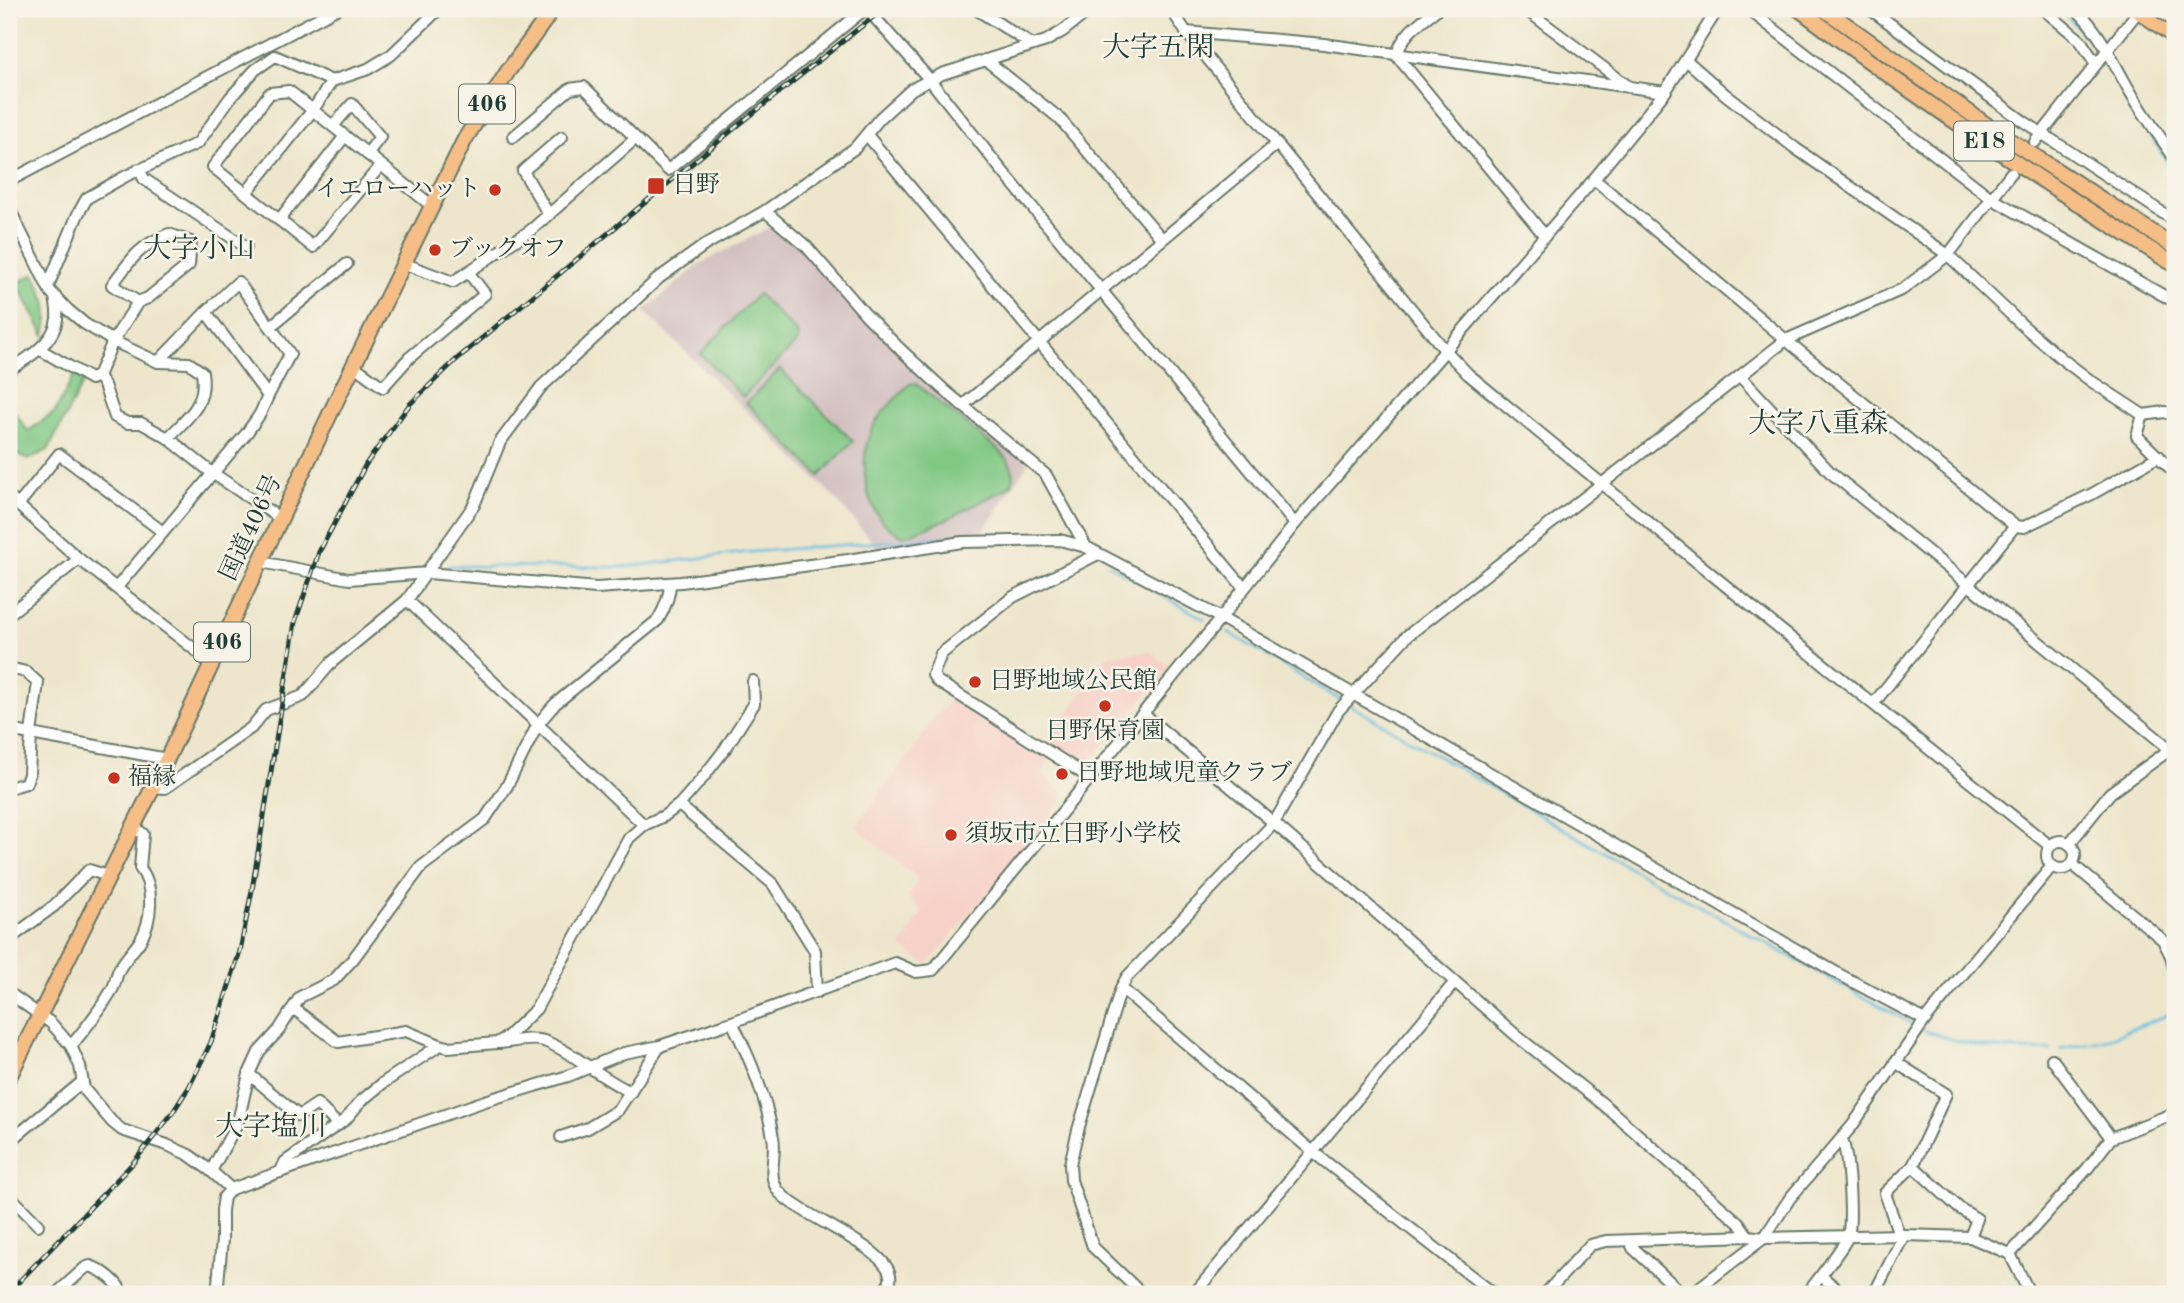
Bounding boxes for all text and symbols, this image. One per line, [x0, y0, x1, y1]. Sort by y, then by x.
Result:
district label: 大字五閑 [1102, 32, 1214, 63]
road number: 406 [459, 85, 515, 124]
road number: E18 [1954, 122, 2014, 160]
place label: 日野 [672, 172, 720, 198]
marker: 日野 [646, 176, 666, 196]
place label: イエローハット [315, 177, 481, 202]
marker: イエローハット [487, 182, 503, 198]
district label: 大字小山 [143, 233, 255, 264]
place label: ブックオフ [449, 236, 567, 262]
marker: ブックオフ [427, 242, 443, 258]
district label: 大字八重森 [1748, 408, 1888, 439]
street label: 国道406号 [214, 470, 287, 585]
road number: 406 [194, 622, 250, 662]
place label: 日野地域公民館 [989, 667, 1157, 694]
marker: 日野地域公民館 [967, 674, 983, 690]
marker: 日野保育園 [1097, 698, 1113, 714]
place label: 日野保育園 [1045, 717, 1165, 744]
place label: 日野地域児童クラブ [1076, 759, 1292, 786]
place label: 福縁 [128, 763, 176, 790]
marker: 日野地域児童クラブ [1054, 766, 1070, 782]
marker: 福縁 [106, 770, 122, 786]
place label: 須坂市立日野小学校 [965, 820, 1181, 847]
marker: 須坂市立日野小学校 [943, 827, 959, 843]
district label: 大字塩川 [215, 1111, 327, 1142]

